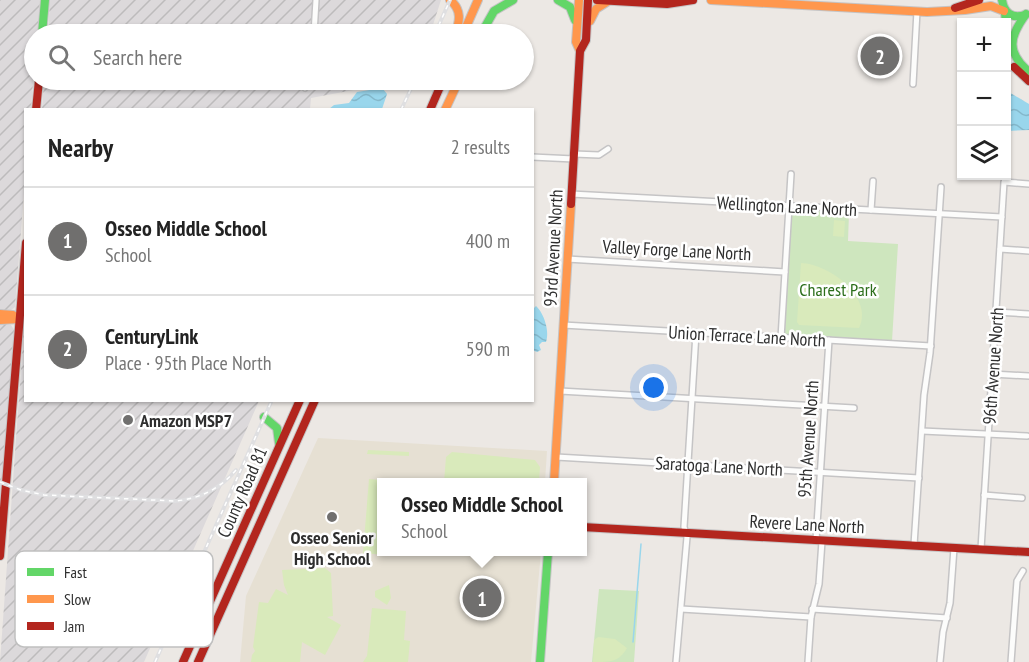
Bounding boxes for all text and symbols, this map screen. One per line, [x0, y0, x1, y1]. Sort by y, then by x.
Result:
map controls [957, 18, 1011, 180]
button: + [957, 18, 1011, 72]
search box [24, 24, 534, 90]
pin: 2 [860, 34, 900, 78]
icon: search [45, 41, 78, 74]
text: Search here [93, 43, 182, 71]
button: − [957, 72, 1011, 126]
button: layers [957, 126, 1011, 180]
text: Nearby [48, 131, 113, 164]
text: 2 results [451, 134, 510, 160]
street label: 93rd Avenue North [538, 189, 568, 307]
street label: Wellington Lane North [716, 191, 858, 221]
text: Osseo Middle School [105, 214, 267, 242]
text: 1 [63, 228, 72, 254]
text: 400 m [466, 228, 510, 254]
street label: Valley Forge Lane North [601, 235, 752, 265]
text: School [105, 242, 151, 268]
park label: Charest Park [799, 278, 877, 301]
street label: 96th Avenue North [977, 307, 1009, 425]
street label: Union Terrace Lane North [668, 320, 826, 352]
text: CenturyLink [105, 322, 198, 350]
text: 2 [63, 336, 72, 362]
text: 590 m [466, 336, 510, 362]
text: Place · 95th Place North [105, 350, 272, 376]
your location [639, 373, 668, 402]
street label: 95th Avenue North [792, 380, 824, 498]
place label: Amazon MSP7 [139, 409, 232, 432]
marker: Amazon MSP7 [121, 413, 135, 427]
street label: County Road 81 [212, 443, 272, 541]
street label: Saratoga Lane North [655, 451, 783, 481]
popup [377, 478, 587, 556]
text: Osseo Middle School [401, 490, 563, 518]
marker: Osseo Senior High School [325, 510, 339, 524]
street label: Revere Lane North [749, 510, 865, 538]
text: School [401, 518, 447, 544]
place label: Osseo Senior High School [291, 526, 374, 570]
legend [15, 551, 213, 647]
text: Fast [64, 562, 87, 582]
pin: 1 [462, 576, 502, 620]
text: Slow [64, 589, 91, 609]
text: Jam [63, 616, 85, 636]

